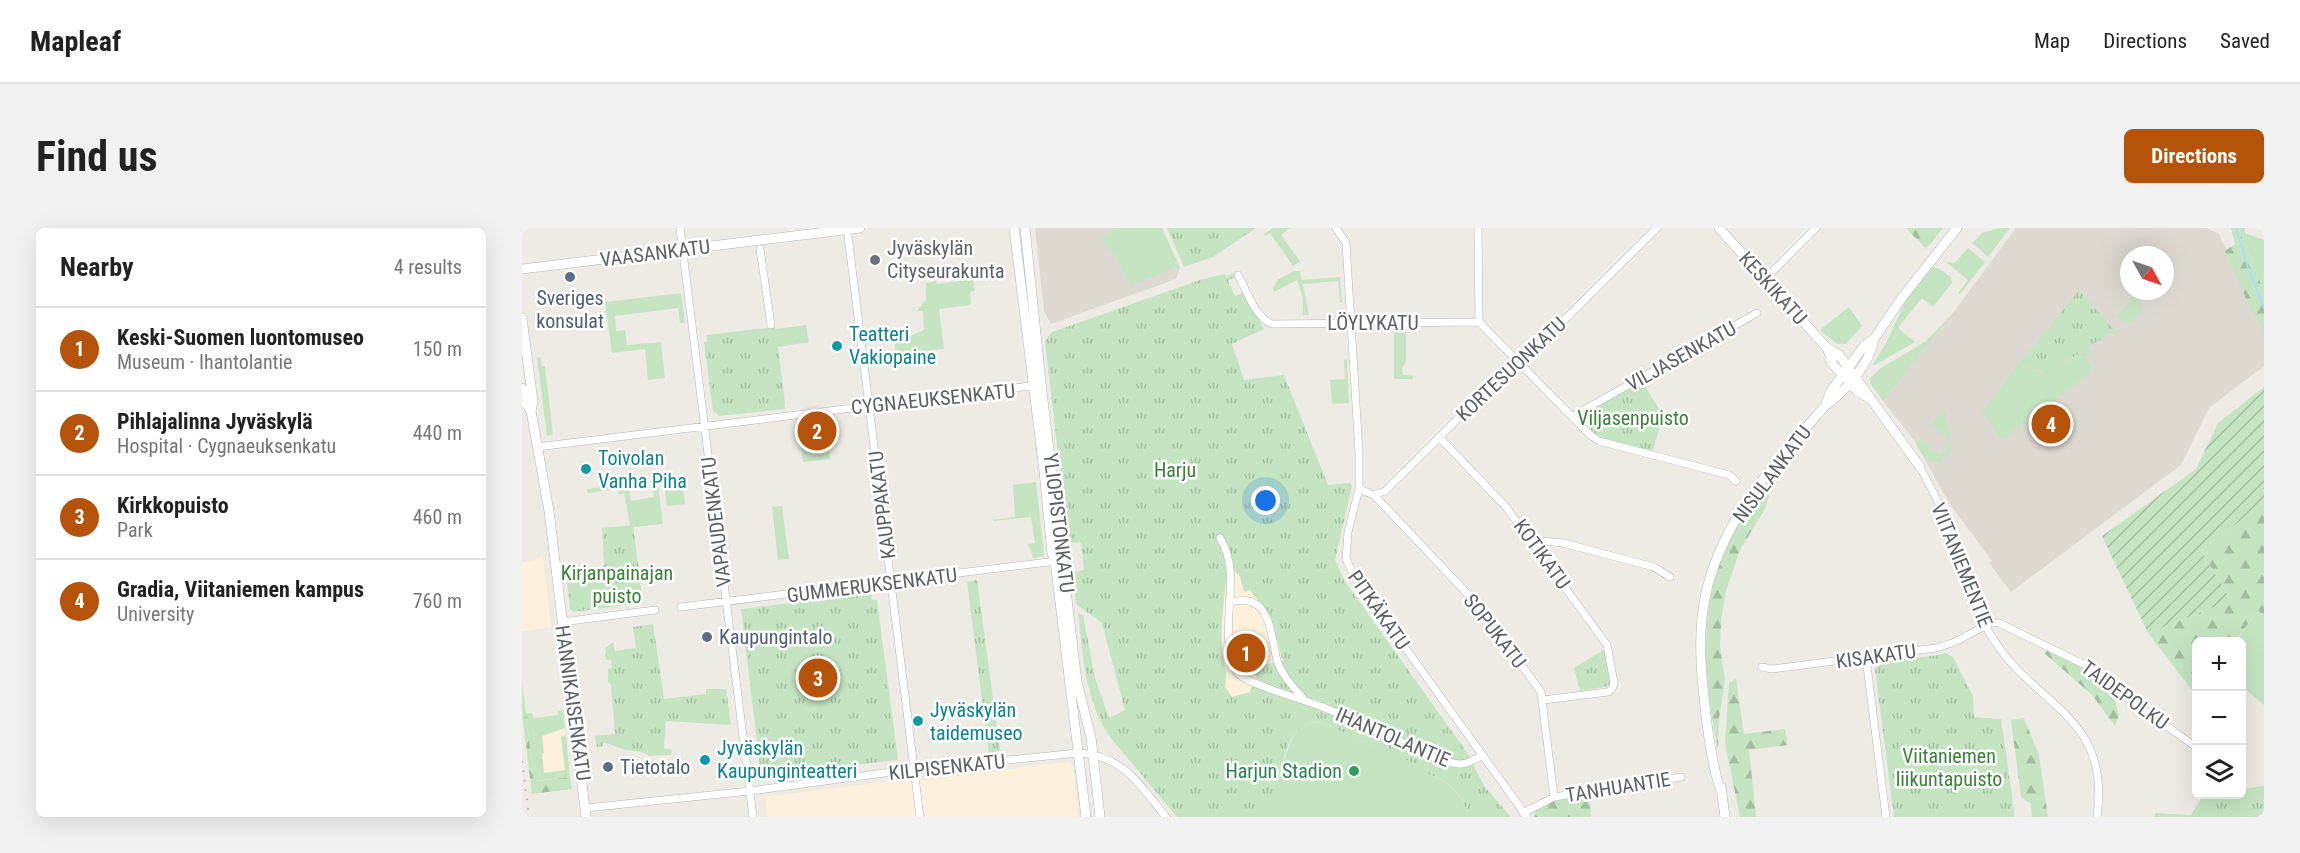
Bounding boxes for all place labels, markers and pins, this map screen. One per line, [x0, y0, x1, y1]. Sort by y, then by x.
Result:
place label: Jyväskylän Cityseurakunta [887, 236, 1005, 283]
marker: Jyväskylän Cityseurakunta [868, 253, 882, 267]
marker: Sveriges konsulat [563, 270, 577, 284]
place label: Sveriges konsulat [536, 286, 604, 333]
place label: Teatteri Vakiopaine [849, 322, 936, 369]
marker: Teatteri Vakiopaine [830, 339, 844, 353]
pin: 4 [2032, 402, 2071, 446]
pin: 2 [798, 408, 836, 454]
place label: Toivolan Vanha Piha [598, 446, 687, 493]
marker: Toivolan Vanha Piha [579, 462, 593, 476]
place label: Kaupungintalo [719, 625, 833, 649]
marker: Kaupungintalo [700, 630, 714, 644]
pin: 1 [1226, 630, 1266, 676]
pin: 3 [798, 656, 838, 700]
place label: Jyväskylän taidemuseo [930, 698, 1023, 745]
marker: Jyväskylän taidemuseo [911, 714, 925, 728]
place label: Jyväskylän Kaupunginteatteri [717, 736, 857, 783]
marker: Jyväskylän Kaupunginteatteri [698, 753, 712, 767]
place label: Tietotalo [620, 755, 690, 779]
place label: Harjun Stadion [1225, 759, 1342, 783]
marker: Tietotalo [601, 760, 615, 774]
marker: Harjun Stadion [1347, 764, 1361, 778]

